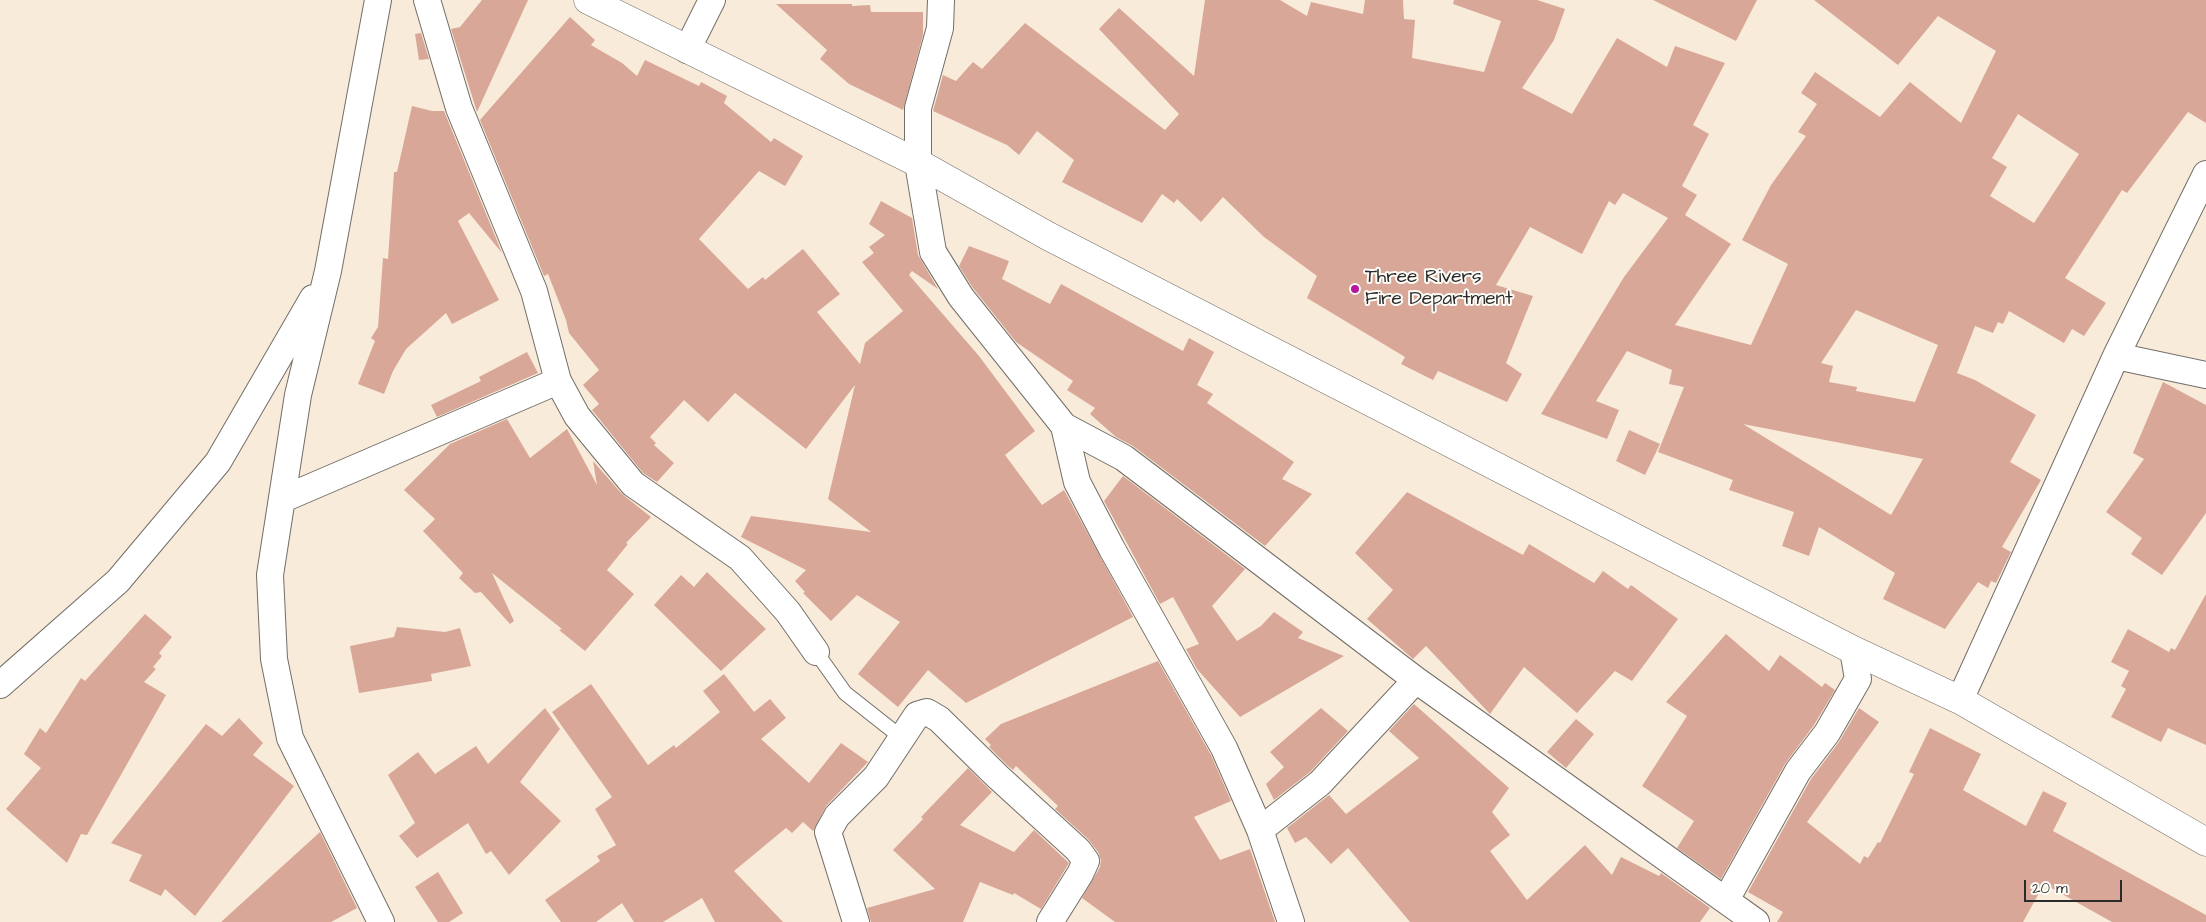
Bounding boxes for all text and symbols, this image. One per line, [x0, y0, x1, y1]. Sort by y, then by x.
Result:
place label: Three Rivers Fire Department [1365, 267, 1513, 311]
marker: Three Rivers Fire Department [1349, 283, 1361, 295]
scale bar [2026, 870, 2124, 902]
text: 20 m [2032, 878, 2068, 899]

